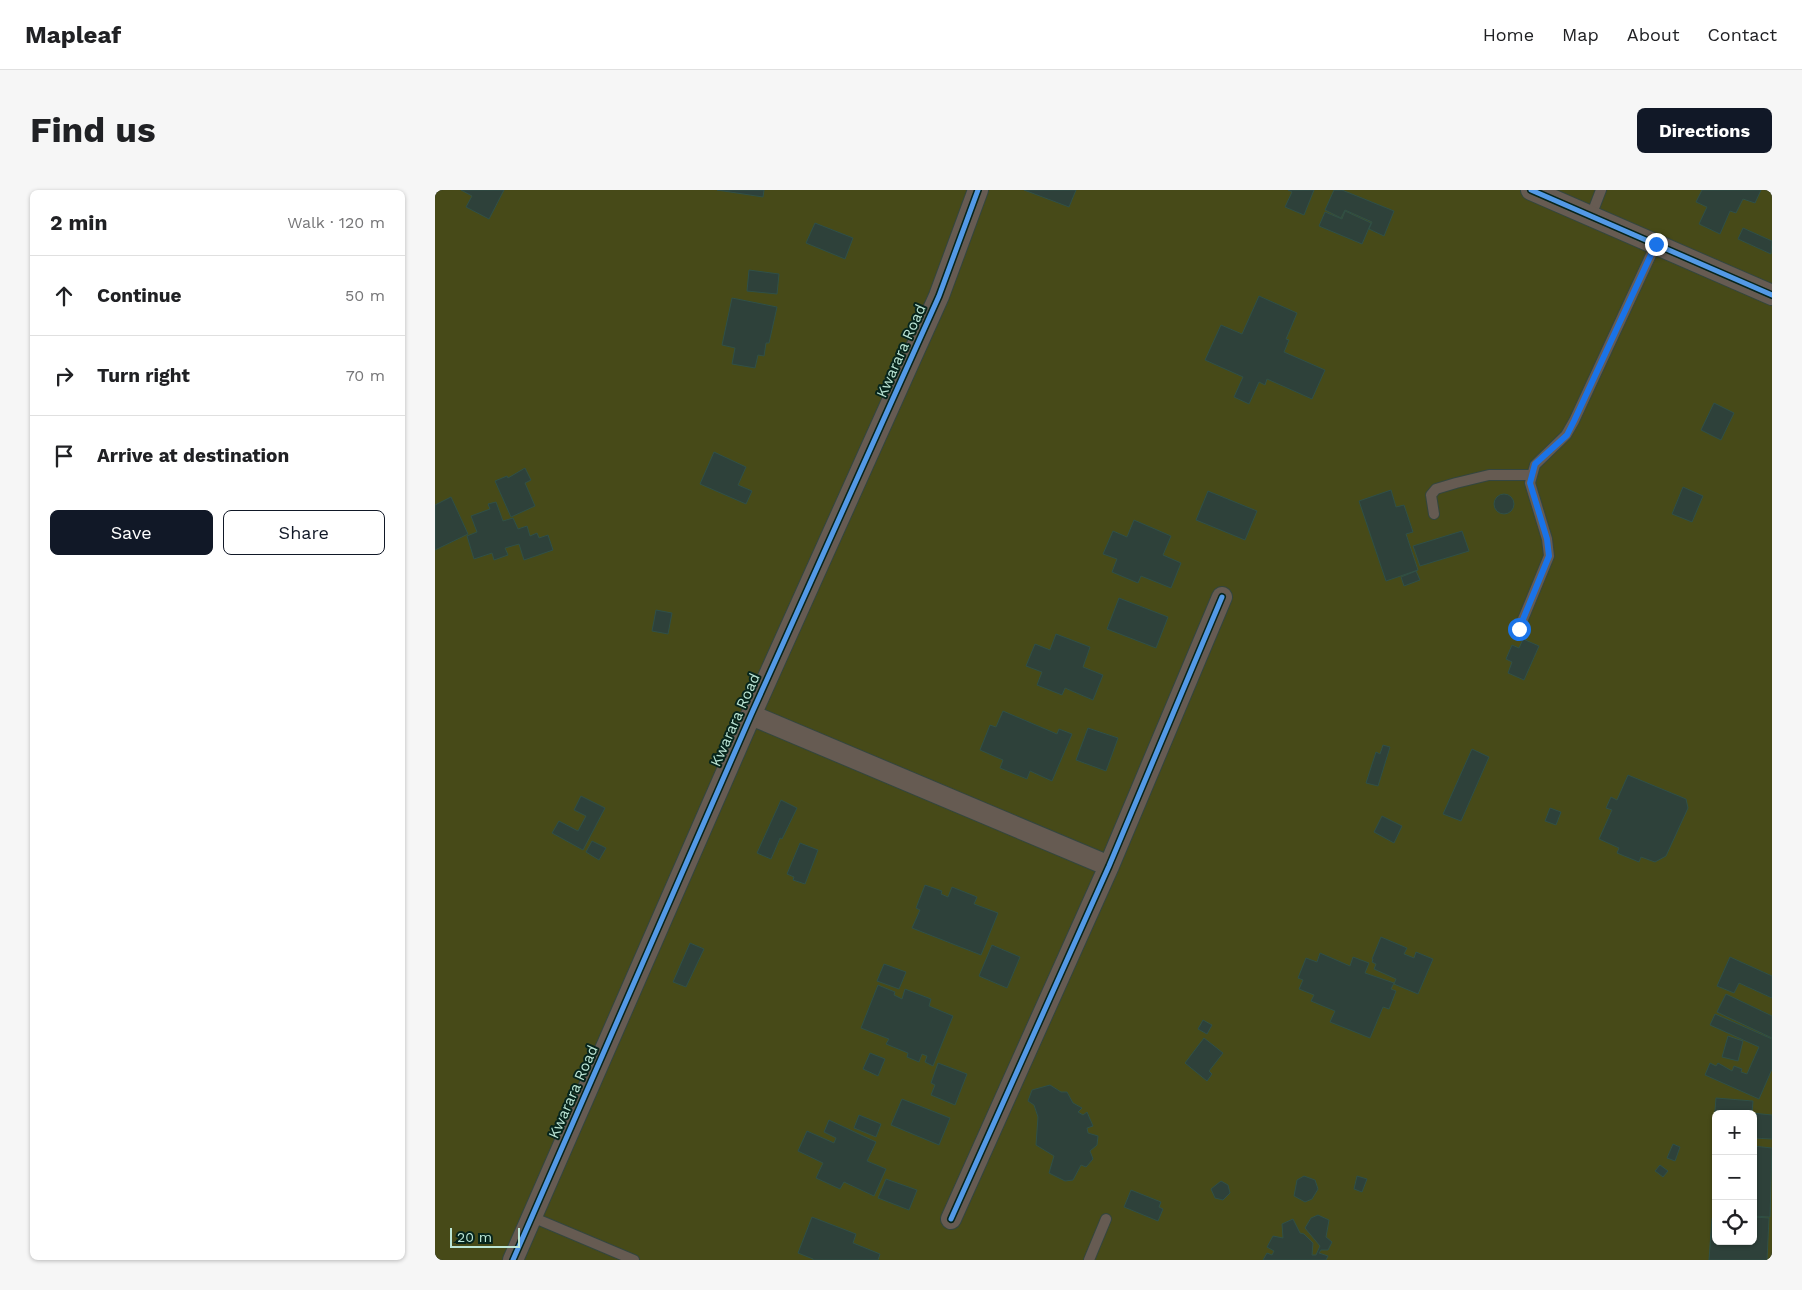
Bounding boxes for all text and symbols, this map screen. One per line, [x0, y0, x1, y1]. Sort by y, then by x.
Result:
text: Mapleaf [25, 21, 121, 49]
text: Home [1483, 24, 1534, 45]
text: Map [1562, 24, 1599, 45]
text: About [1627, 24, 1679, 45]
text: Contact [1707, 24, 1777, 45]
button: Directions [1637, 108, 1772, 153]
text: Find us [30, 109, 156, 151]
text: 2 min [50, 210, 107, 235]
text: Walk · 120 m [287, 213, 385, 232]
route end [1645, 233, 1668, 256]
icon: ahead [50, 282, 78, 310]
text: Continue [97, 284, 181, 307]
text: 50 m [345, 286, 385, 305]
street label: Kwarara Road [872, 302, 930, 400]
icon: right [50, 362, 78, 390]
text: Turn right [97, 364, 190, 387]
text: 70 m [346, 366, 385, 385]
icon: arrive [50, 442, 78, 470]
text: Arrive at destination [97, 444, 289, 467]
button: Save [50, 510, 213, 555]
button: Share [223, 510, 385, 555]
route start [1508, 618, 1531, 641]
street label: Kwarara Road [706, 671, 764, 769]
street label: Kwarara Road [544, 1043, 602, 1141]
map controls [1712, 1110, 1757, 1245]
button: + [1712, 1110, 1757, 1155]
button: − [1712, 1155, 1757, 1200]
button: locate [1712, 1200, 1757, 1245]
scale bar [450, 1225, 520, 1248]
text: 20 m [457, 1229, 492, 1245]

